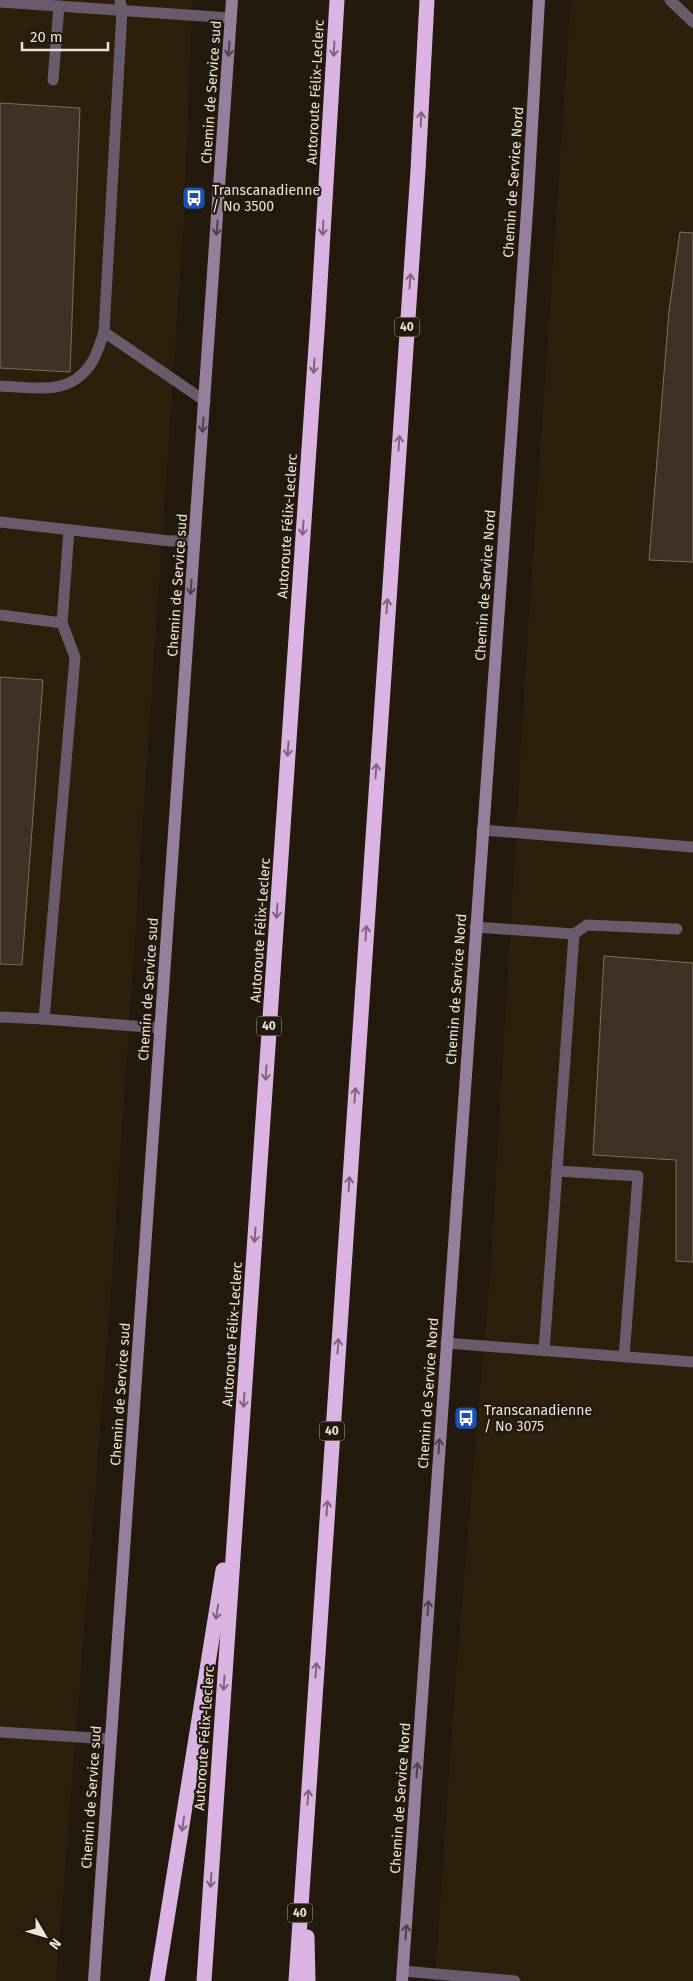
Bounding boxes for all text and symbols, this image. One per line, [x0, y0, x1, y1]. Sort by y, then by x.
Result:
street label: Autoroute Félix-Leclerc [303, 19, 328, 165]
scale bar [22, 20, 109, 52]
street label: Chemin de Service sud [198, 20, 225, 164]
text: 20 m [30, 28, 63, 46]
one-way arrow [225, 40, 234, 56]
one-way arrow [330, 40, 339, 56]
street label: Chemin de Service Nord [500, 106, 527, 258]
one-way arrow [416, 112, 425, 128]
place label: Transcanadienne / No 3500 [212, 182, 320, 215]
bus stop icon: Transcanadienne / No 3500 [181, 185, 207, 211]
one-way arrow [212, 220, 221, 236]
one-way arrow [319, 220, 328, 236]
one-way arrow [405, 274, 415, 290]
road number: 40 [394, 318, 420, 337]
one-way arrow [310, 358, 319, 374]
one-way arrow [198, 417, 208, 433]
one-way arrow [394, 436, 403, 452]
street label: Autoroute Félix-Leclerc [274, 453, 301, 599]
street label: Chemin de Service Nord [472, 509, 499, 661]
street label: Chemin de Service sud [164, 513, 191, 657]
one-way arrow [299, 520, 308, 536]
one-way arrow [187, 579, 196, 595]
one-way arrow [382, 598, 392, 614]
one-way arrow [284, 740, 293, 756]
one-way arrow [371, 763, 381, 779]
street label: Autoroute Félix-Leclerc [247, 857, 274, 1003]
one-way arrow [273, 903, 282, 919]
street label: Chemin de Service Nord [443, 913, 470, 1065]
street label: Chemin de Service sud [135, 917, 162, 1061]
one-way arrow [361, 926, 370, 942]
road number: 40 [256, 1016, 282, 1036]
one-way arrow [262, 1065, 271, 1081]
one-way arrow [350, 1088, 360, 1104]
one-way arrow [345, 1176, 354, 1192]
one-way arrow [250, 1227, 260, 1243]
street label: Autoroute Félix-Leclerc [219, 1261, 246, 1407]
street label: Chemin de Service Nord [415, 1317, 442, 1469]
street label: Chemin de Service sud [107, 1322, 134, 1466]
one-way arrow [334, 1338, 343, 1354]
one-way arrow [239, 1392, 248, 1408]
place label: Transcanadienne / No 3075 [484, 1402, 592, 1435]
bus stop icon: Transcanadienne / No 3075 [453, 1405, 479, 1431]
road number: 40 [320, 1422, 344, 1440]
one-way arrow [434, 1438, 444, 1454]
one-way arrow [323, 1500, 332, 1516]
one-way arrow [423, 1600, 432, 1616]
one-way arrow [211, 1604, 221, 1620]
one-way arrow [312, 1663, 321, 1679]
street label: Autoroute Félix-Leclerc [191, 1665, 218, 1811]
one-way arrow [220, 1675, 229, 1691]
street label: Chemin de Service Nord [387, 1722, 414, 1874]
street label: Chemin de Service sud [78, 1725, 105, 1869]
one-way arrow [412, 1763, 421, 1779]
one-way arrow [303, 1789, 312, 1805]
one-way arrow [177, 1816, 187, 1832]
one-way arrow [206, 1872, 216, 1888]
road number: 40 [288, 1904, 312, 1922]
north arrow [20, 1911, 70, 1961]
one-way arrow [401, 1925, 410, 1941]
text: N [45, 1935, 64, 1953]

